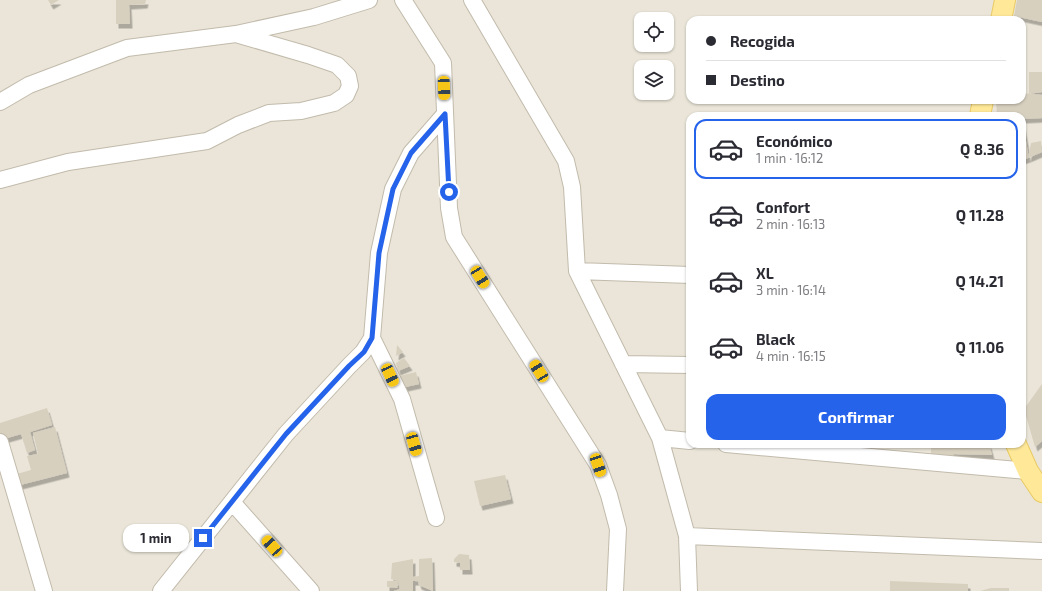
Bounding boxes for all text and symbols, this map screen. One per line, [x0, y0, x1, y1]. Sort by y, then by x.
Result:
map controls [634, 12, 674, 100]
button: locate [634, 12, 674, 52]
text: Recogida [730, 32, 795, 50]
button: layers [634, 60, 674, 100]
text: Destino [730, 71, 785, 89]
car [438, 76, 450, 100]
icon: car [708, 131, 744, 167]
text: Económico [756, 132, 833, 150]
text: Q 8.36 [960, 140, 1004, 158]
text: 1 min · 16:12 [756, 150, 823, 166]
route start [440, 183, 458, 201]
icon: car [708, 197, 744, 233]
text: Confort [756, 198, 810, 216]
text: Q 11.28 [956, 206, 1004, 224]
text: 2 min · 16:13 [756, 216, 825, 232]
icon: car [708, 263, 744, 299]
car [469, 264, 491, 290]
text: XL [756, 264, 774, 282]
text: Q 14.21 [956, 272, 1004, 290]
text: 3 min · 16:14 [756, 282, 826, 298]
icon: car [708, 329, 744, 365]
text: Black [756, 330, 795, 348]
text: Q 11.06 [956, 338, 1004, 356]
text: 4 min · 16:15 [756, 348, 826, 364]
car [528, 358, 550, 384]
car [379, 362, 401, 388]
button: Confirmar [706, 394, 1006, 440]
car [405, 431, 423, 457]
car [588, 452, 608, 478]
callout: 1 min [123, 524, 189, 552]
route end [194, 529, 212, 547]
text: 1 min [140, 530, 172, 546]
car [260, 533, 284, 559]

